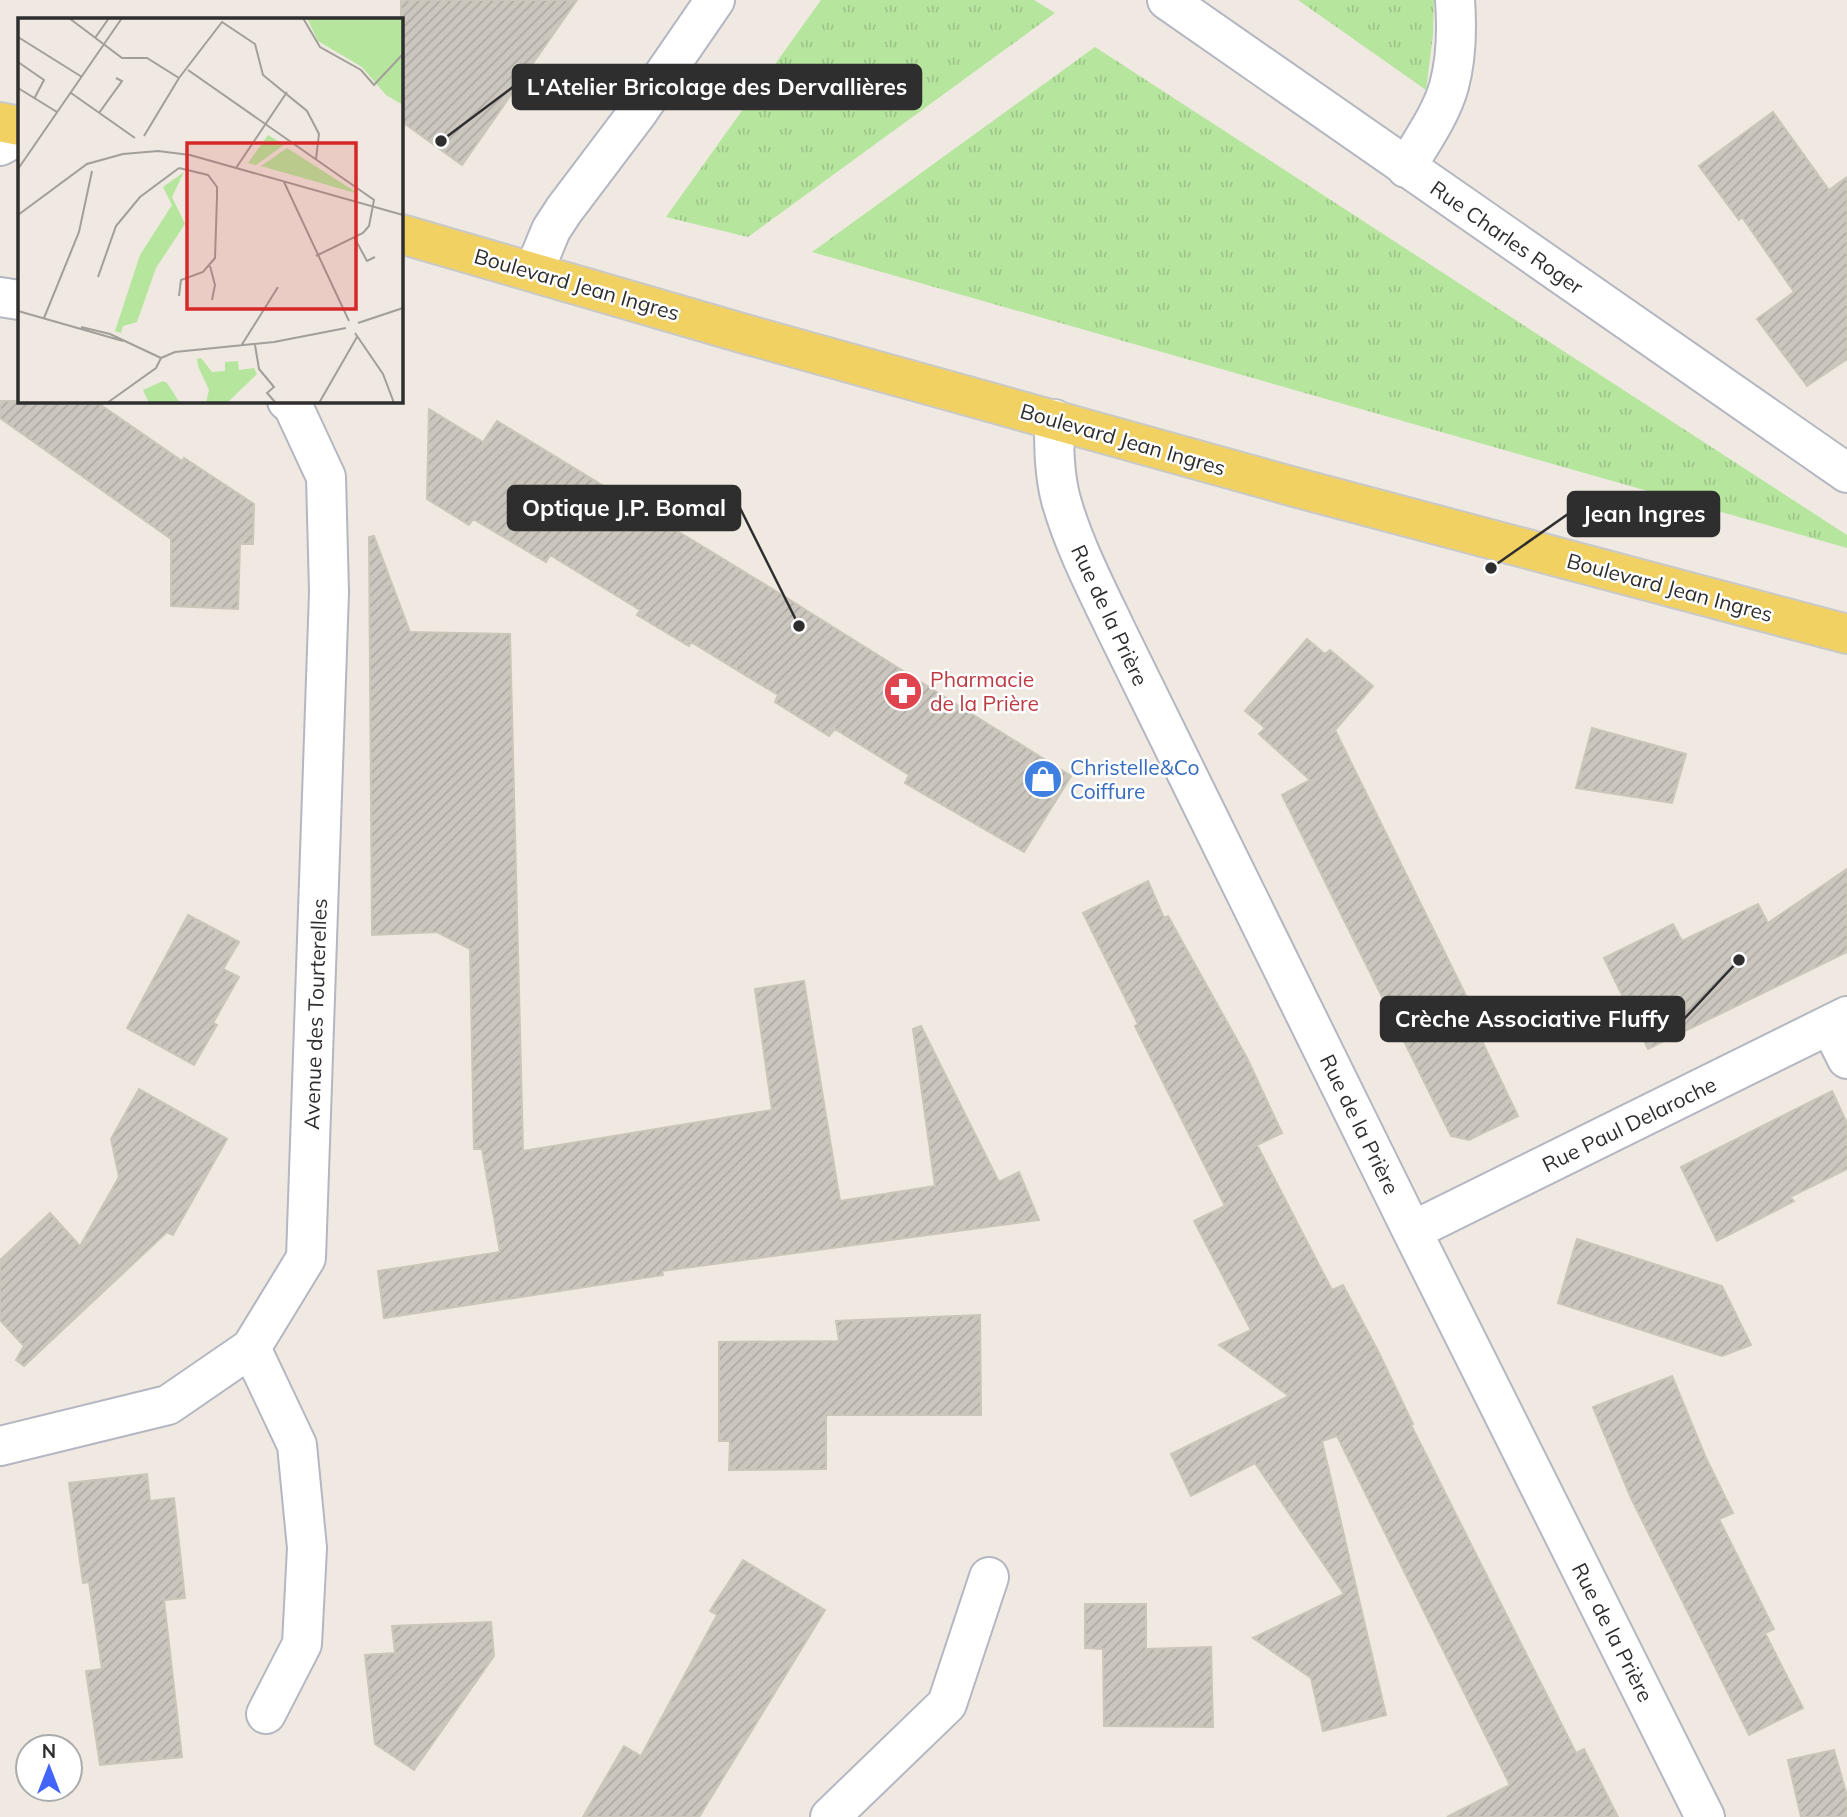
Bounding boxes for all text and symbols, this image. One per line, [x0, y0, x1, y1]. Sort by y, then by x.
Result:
inset map [18, 18, 402, 402]
callout: L'Atelier Bricolage des Dervallières [513, 65, 921, 109]
text: L'Atelier Bricolage des Dervallières [527, 72, 907, 101]
street label: Rue Charles Roger [1426, 175, 1589, 300]
street label: Boulevard Jean Ingres [471, 242, 683, 326]
street label: Boulevard Jean Ingres [1017, 397, 1229, 481]
callout: Optique J.P. Bomal [508, 486, 740, 530]
callout: Jean Ingres [1568, 492, 1719, 536]
text: Optique J.P. Bomal [522, 493, 726, 522]
text: Jean Ingres [1582, 499, 1706, 528]
street label: Rue de la Prière [1066, 540, 1154, 690]
street label: Boulevard Jean Ingres [1564, 547, 1776, 627]
place label: Pharmacie de la Prière [930, 666, 1039, 716]
pharmacy icon: Pharmacie de la Prière [882, 670, 924, 712]
place label: Christelle&Co Coiffure [1070, 754, 1199, 804]
shop icon: Christelle&Co Coiffure [1022, 758, 1064, 800]
street label: Avenue des Tourterelles [298, 898, 332, 1130]
callout: Crèche Associative Fluffy [1381, 997, 1684, 1041]
text: Crèche Associative Fluffy [1395, 1004, 1670, 1033]
street label: Rue de la Prière [1315, 1050, 1405, 1198]
street label: Rue Paul Delaroche [1538, 1071, 1720, 1177]
street label: Rue de la Prière [1567, 1558, 1659, 1706]
north arrow [14, 1733, 84, 1803]
text: N [42, 1739, 56, 1763]

